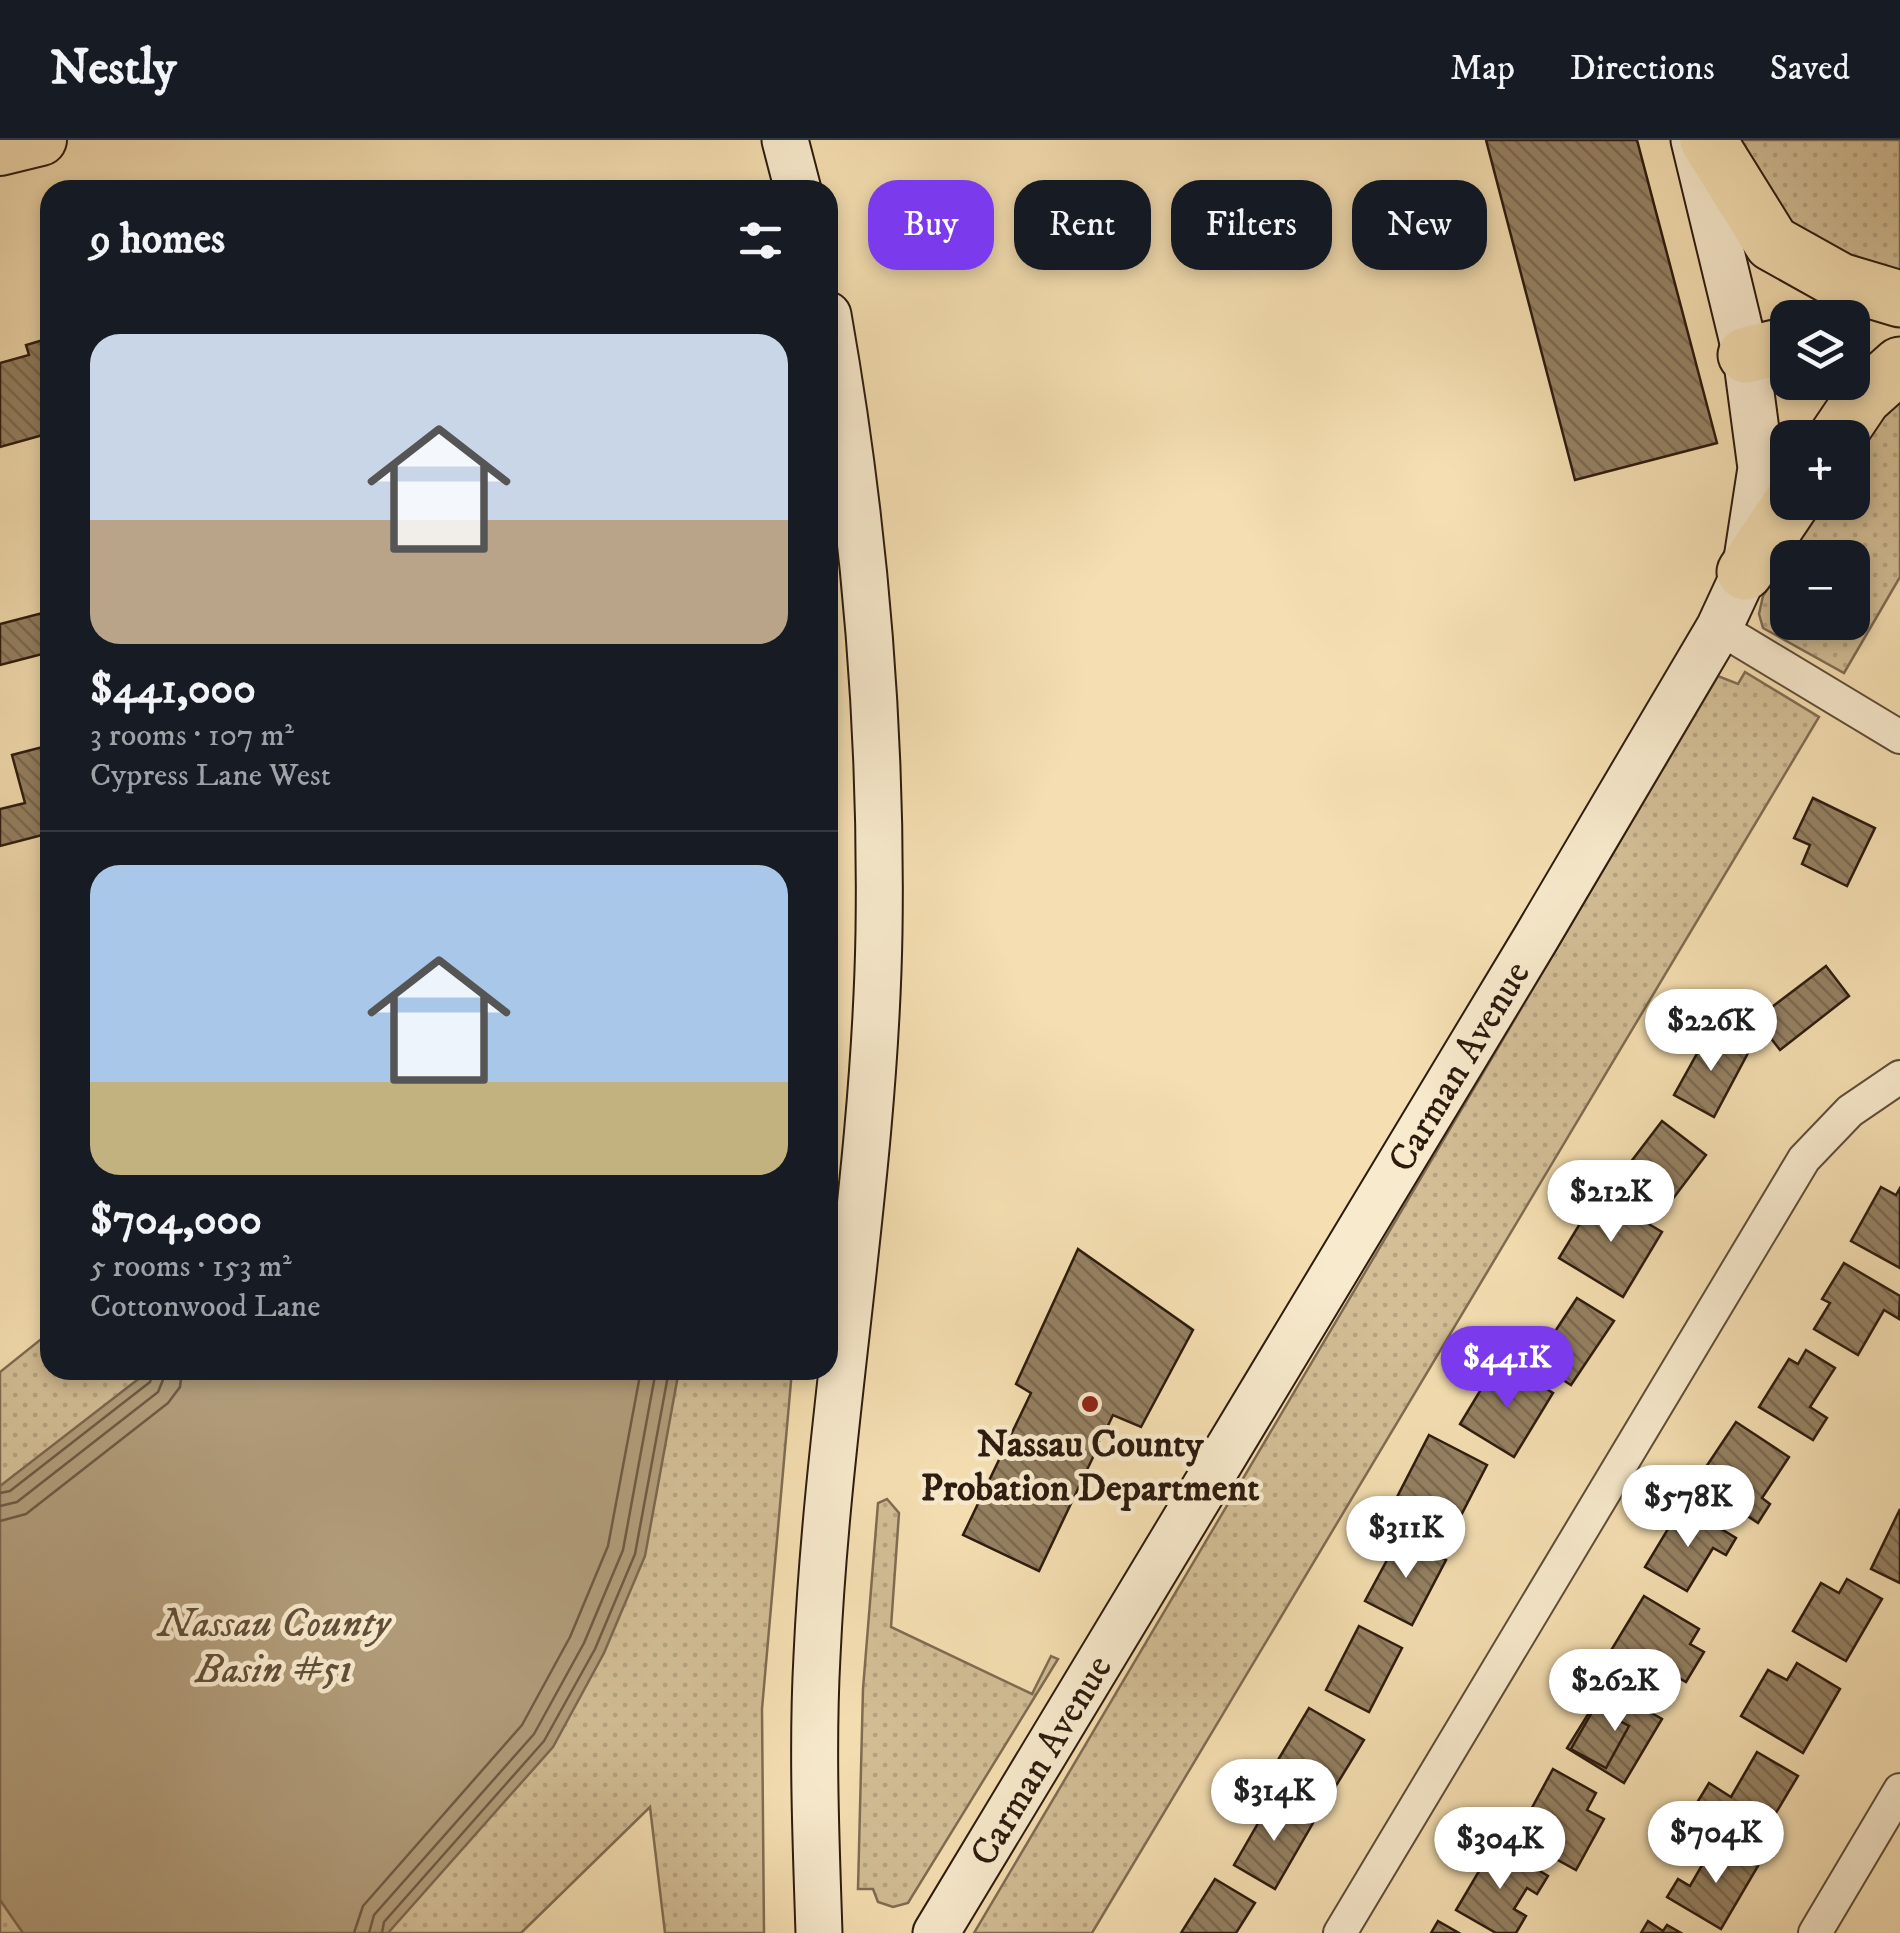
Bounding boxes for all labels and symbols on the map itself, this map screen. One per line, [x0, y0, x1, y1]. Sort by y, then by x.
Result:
street label: Carman Avenue [1378, 953, 1542, 1181]
pin: $226K [1641, 989, 1781, 1074]
pin: $212K [1541, 1160, 1681, 1245]
pin: $441K [1437, 1326, 1577, 1411]
marker: Nassau County Probation Department [1079, 1393, 1101, 1415]
place label: Nassau County Probation Department [921, 1421, 1259, 1513]
pin: $578K [1618, 1465, 1758, 1550]
pin: $311K [1336, 1496, 1476, 1581]
water label: Nassau County Basin #51 [156, 1600, 392, 1696]
street label: Carman Avenue [960, 1647, 1124, 1875]
pin: $262K [1545, 1649, 1685, 1734]
pin: $314K [1204, 1759, 1344, 1844]
pin: $704K [1646, 1801, 1786, 1886]
pin: $304K [1430, 1807, 1570, 1892]

